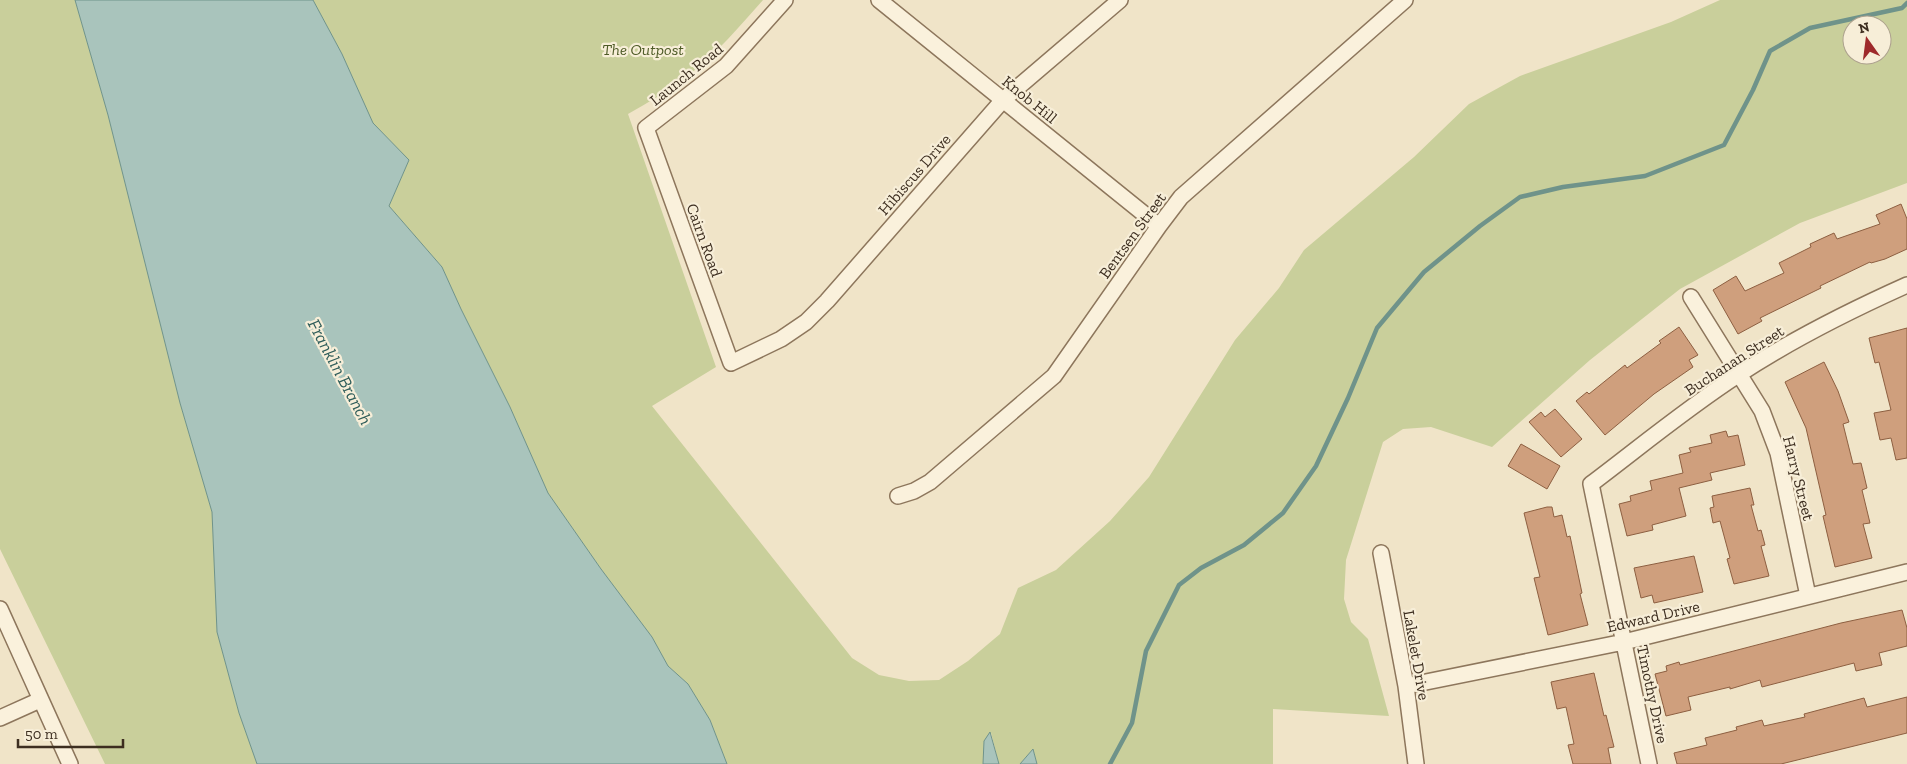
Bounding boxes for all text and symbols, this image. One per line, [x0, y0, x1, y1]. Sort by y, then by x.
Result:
north arrow [1842, 15, 1892, 65]
text: N [1857, 18, 1872, 37]
street label: Launch Road [646, 39, 727, 110]
park label: The Outpost [602, 40, 684, 59]
street label: Knob Hill [998, 72, 1061, 127]
street label: Hibiscus Drive [874, 130, 955, 219]
street label: Bentsen Street [1095, 188, 1170, 282]
street label: Cairn Road [683, 201, 727, 280]
water label: Franklin Branch [303, 315, 377, 429]
street label: Buchanan Street [1681, 321, 1788, 400]
street label: Harry Street [1779, 434, 1818, 523]
street label: Edward Drive [1605, 597, 1701, 636]
street label: Lakelet Drive [1399, 609, 1434, 702]
street label: Timothy Drive [1633, 643, 1672, 745]
scale bar [18, 716, 122, 748]
text: 50 m [25, 725, 58, 743]

